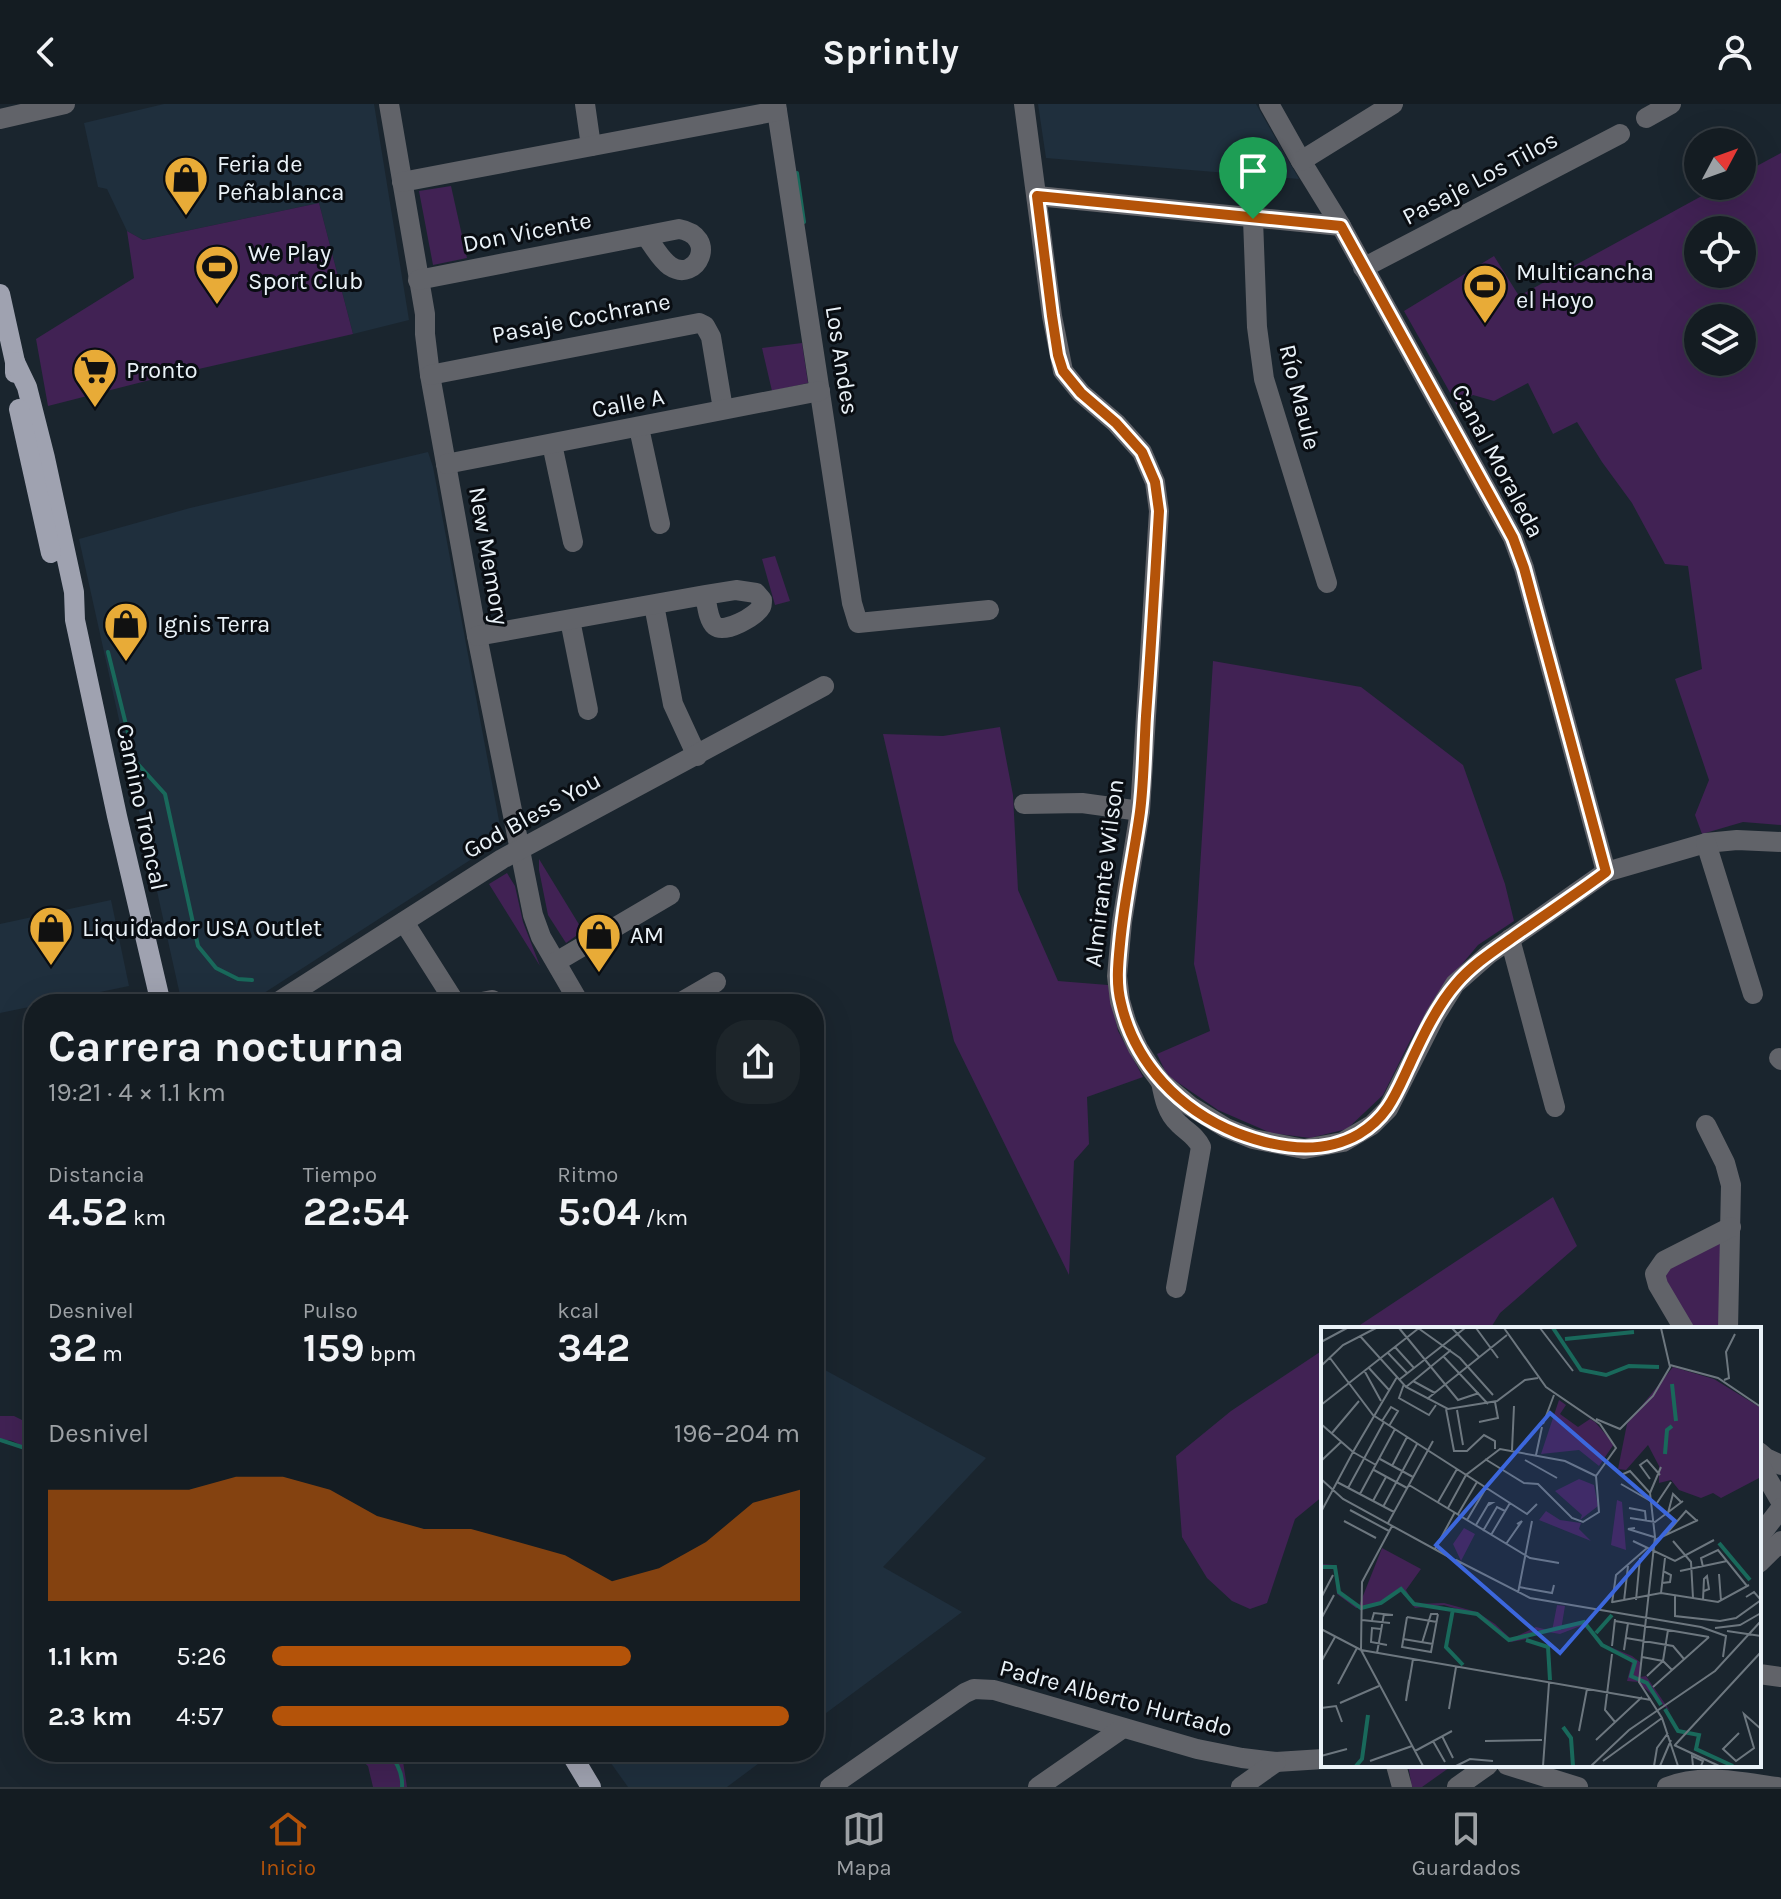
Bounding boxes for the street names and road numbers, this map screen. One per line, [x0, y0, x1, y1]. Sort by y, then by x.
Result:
street label: Pasaje Los Tilos [1397, 125, 1563, 231]
street label: Don Vicente [460, 206, 594, 258]
street label: Pasaje Cochrane [489, 287, 673, 349]
street label: Los Andes [820, 303, 864, 417]
street label: Río Maule [1273, 341, 1327, 453]
street label: Canal Moraleda [1446, 379, 1550, 543]
street label: Calle A [589, 382, 667, 424]
street label: New Memory [463, 485, 515, 627]
street label: Camino Troncal [111, 721, 173, 893]
street label: God Bless You [458, 766, 606, 864]
street label: Almirante Wilson [1079, 777, 1129, 969]
street label: Padre Alberto Hurtado [997, 1653, 1235, 1743]

